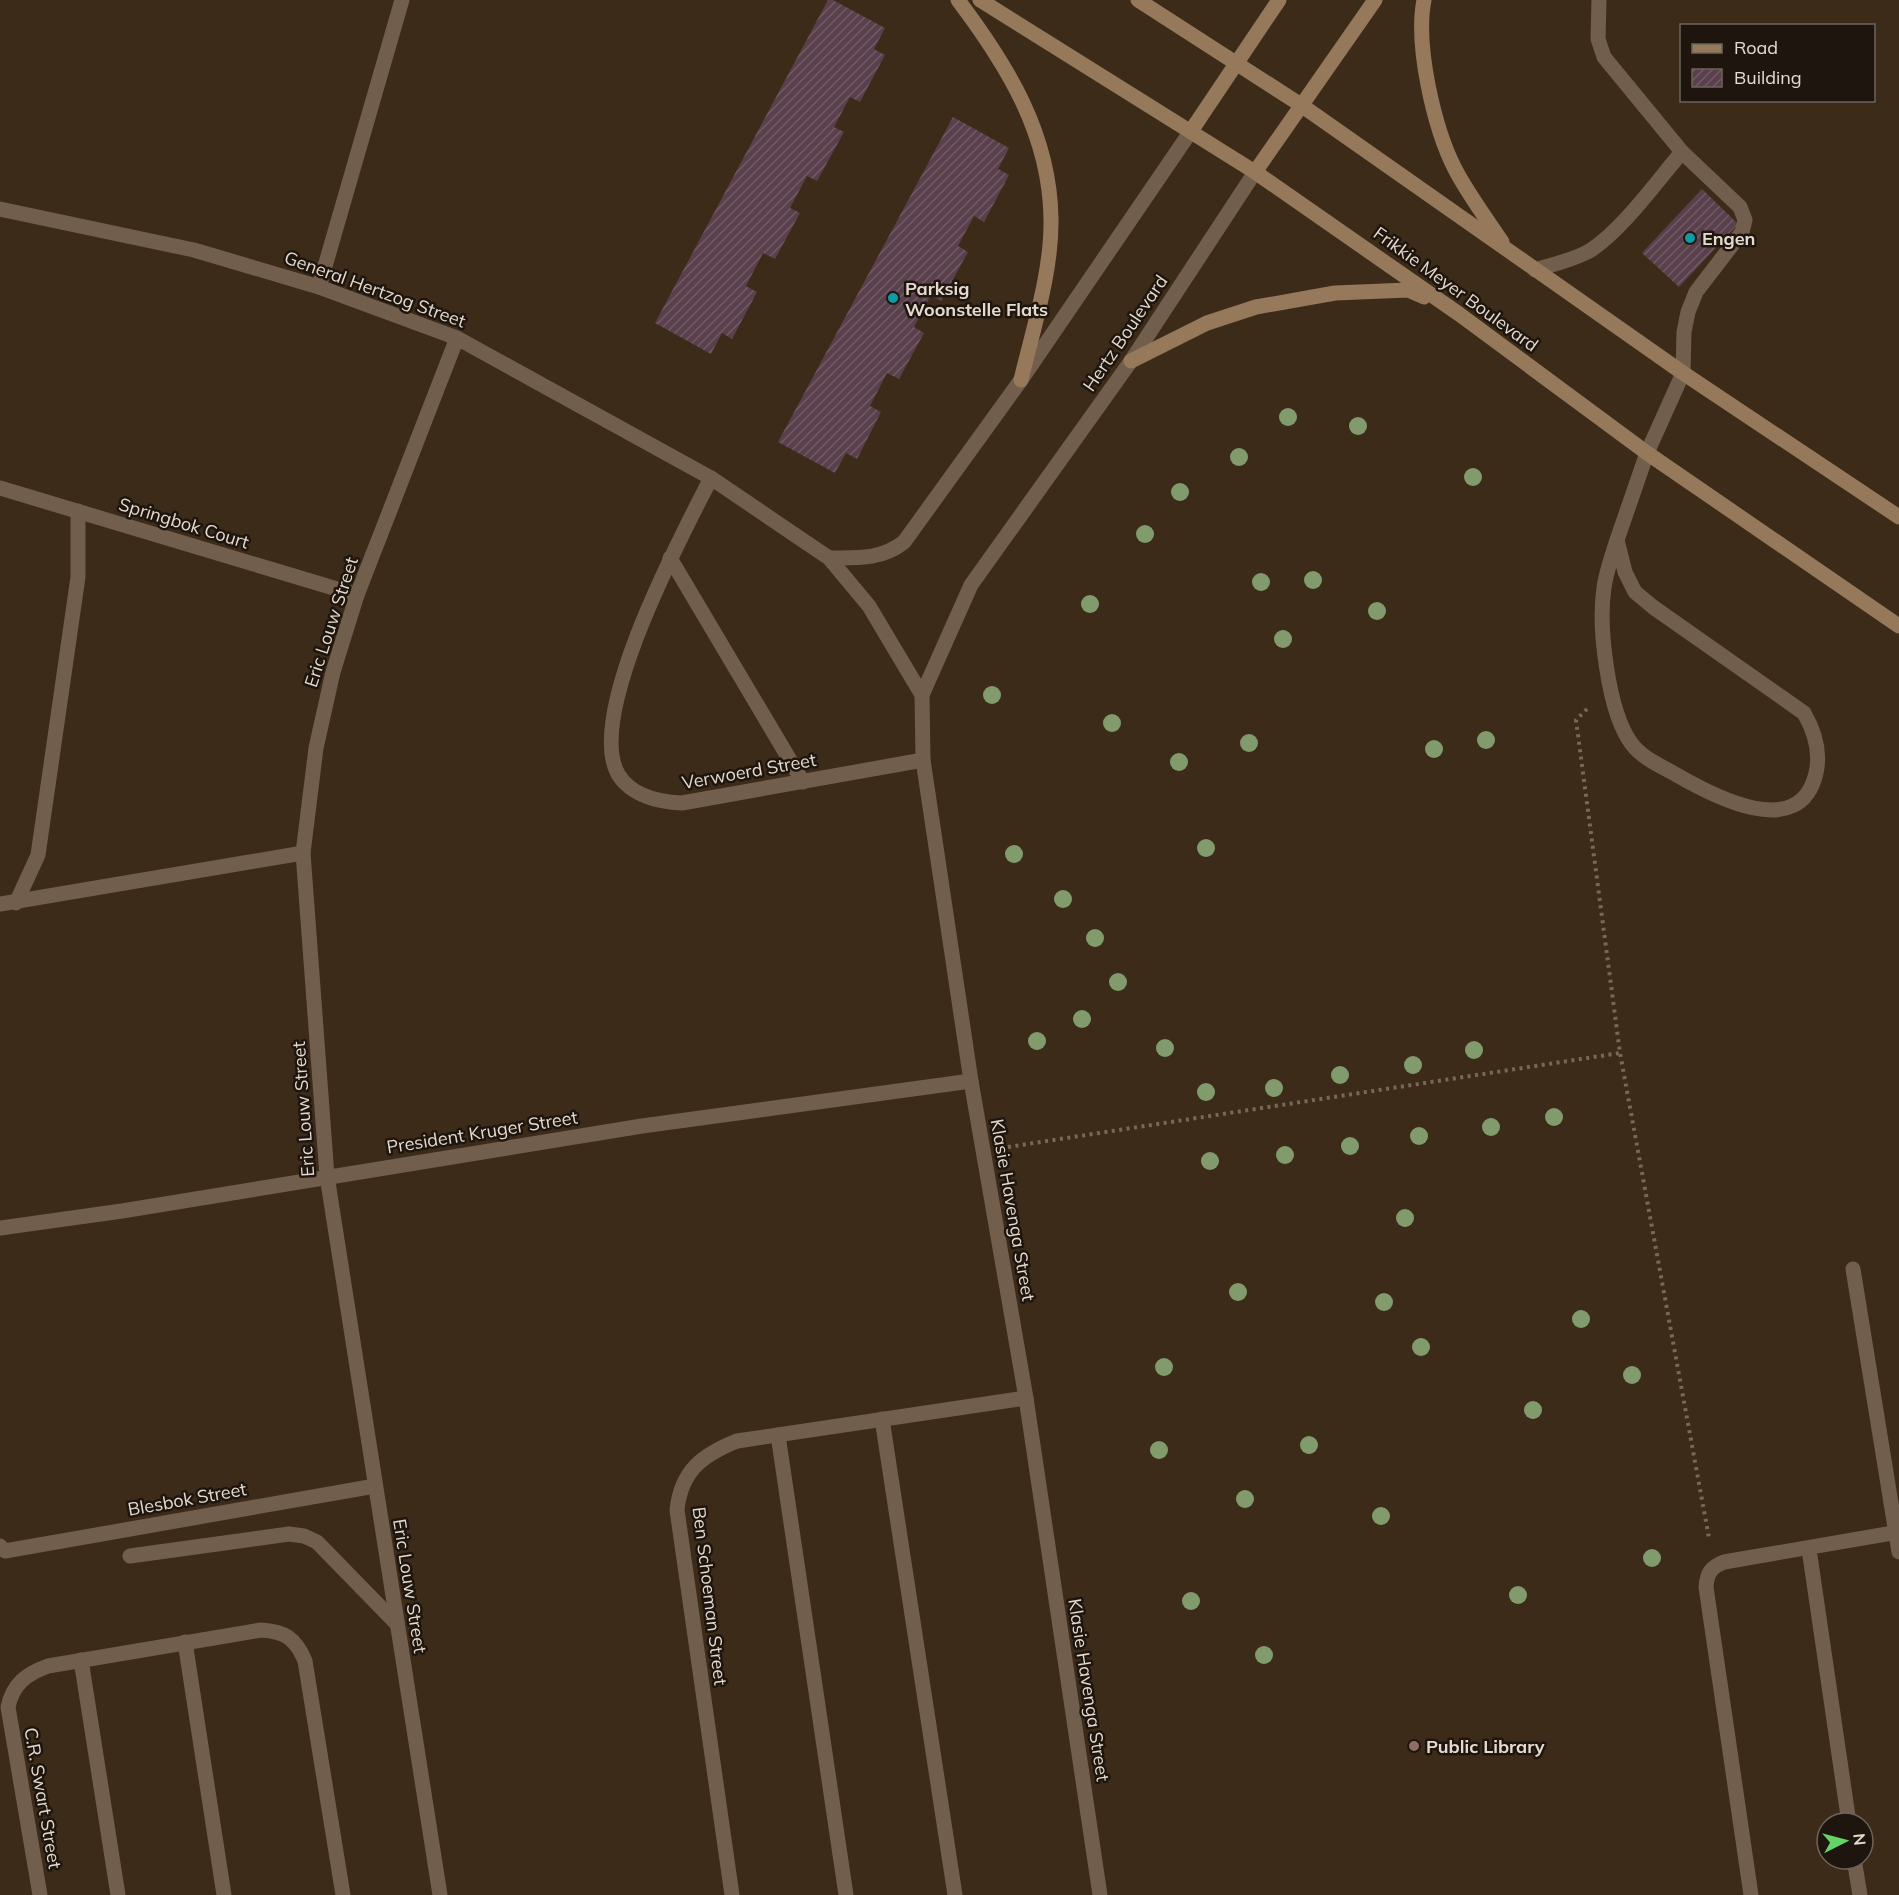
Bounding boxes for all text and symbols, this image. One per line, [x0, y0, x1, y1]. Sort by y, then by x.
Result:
legend [1680, 24, 1875, 102]
text: Road [1734, 36, 1778, 59]
text: Building [1734, 66, 1802, 89]
street label: Frikkie Meyer Boulevard [1369, 222, 1543, 356]
place label: Engen [1702, 227, 1755, 250]
marker: Engen [1683, 231, 1697, 245]
street label: General Hertzog Street [281, 245, 469, 333]
street label: Hertz Boulevard [1078, 271, 1172, 395]
place label: Parksig Woonstelle Flats [905, 277, 1048, 321]
marker: Parksig Woonstelle Flats [886, 291, 900, 305]
street label: Springbok Court [116, 492, 252, 554]
street label: Eric Louw Street [299, 554, 363, 690]
street label: Verwoerd Street [680, 748, 818, 794]
street label: Eric Louw Street [287, 1041, 319, 1177]
street label: President Kruger Street [385, 1106, 579, 1158]
street label: Klasie Havenga Street [986, 1117, 1040, 1303]
street label: Blesbok Street [126, 1477, 248, 1521]
street label: Ben Schoeman Street [688, 1505, 732, 1687]
street label: Eric Louw Street [388, 1517, 432, 1655]
street label: Klasie Havenga Street [1063, 1597, 1115, 1783]
street label: C.R. Swart Street [19, 1726, 67, 1870]
place label: Public Library [1426, 1735, 1545, 1758]
marker: Public Library [1407, 1739, 1421, 1753]
north arrow [1815, 1811, 1875, 1871]
text: N [1849, 1832, 1870, 1846]

